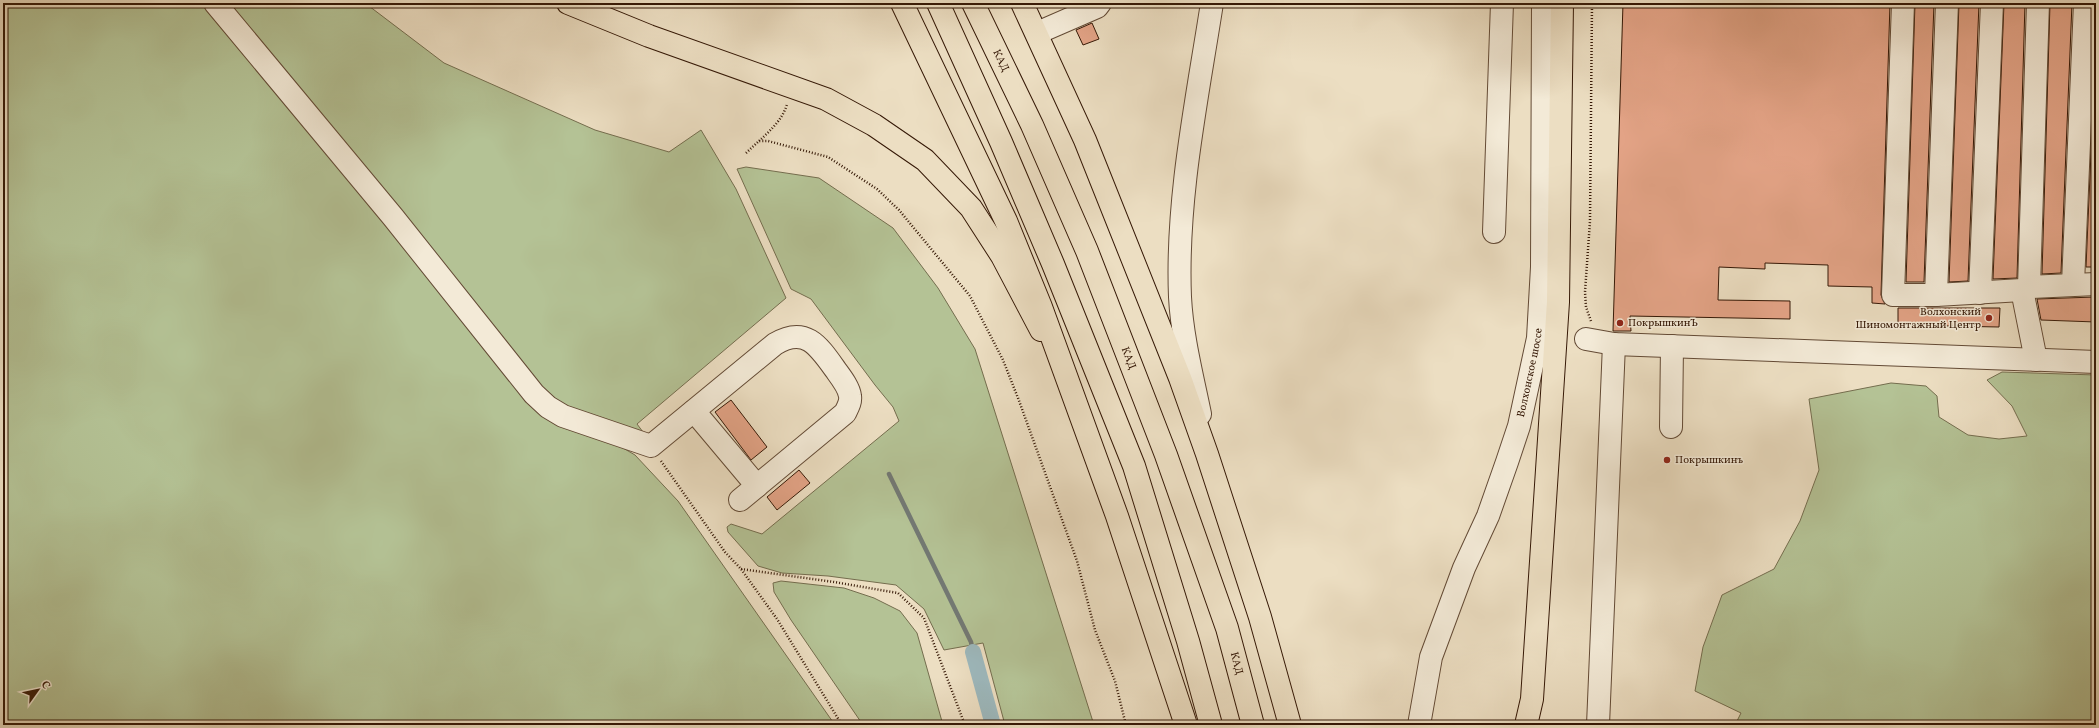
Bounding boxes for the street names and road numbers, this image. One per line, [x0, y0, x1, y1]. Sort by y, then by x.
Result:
street label: КАД [989, 47, 1013, 74]
street label: Волхонское шоссе [1514, 328, 1546, 419]
street label: КАД [1117, 345, 1140, 372]
street label: КАД [1226, 650, 1247, 677]

